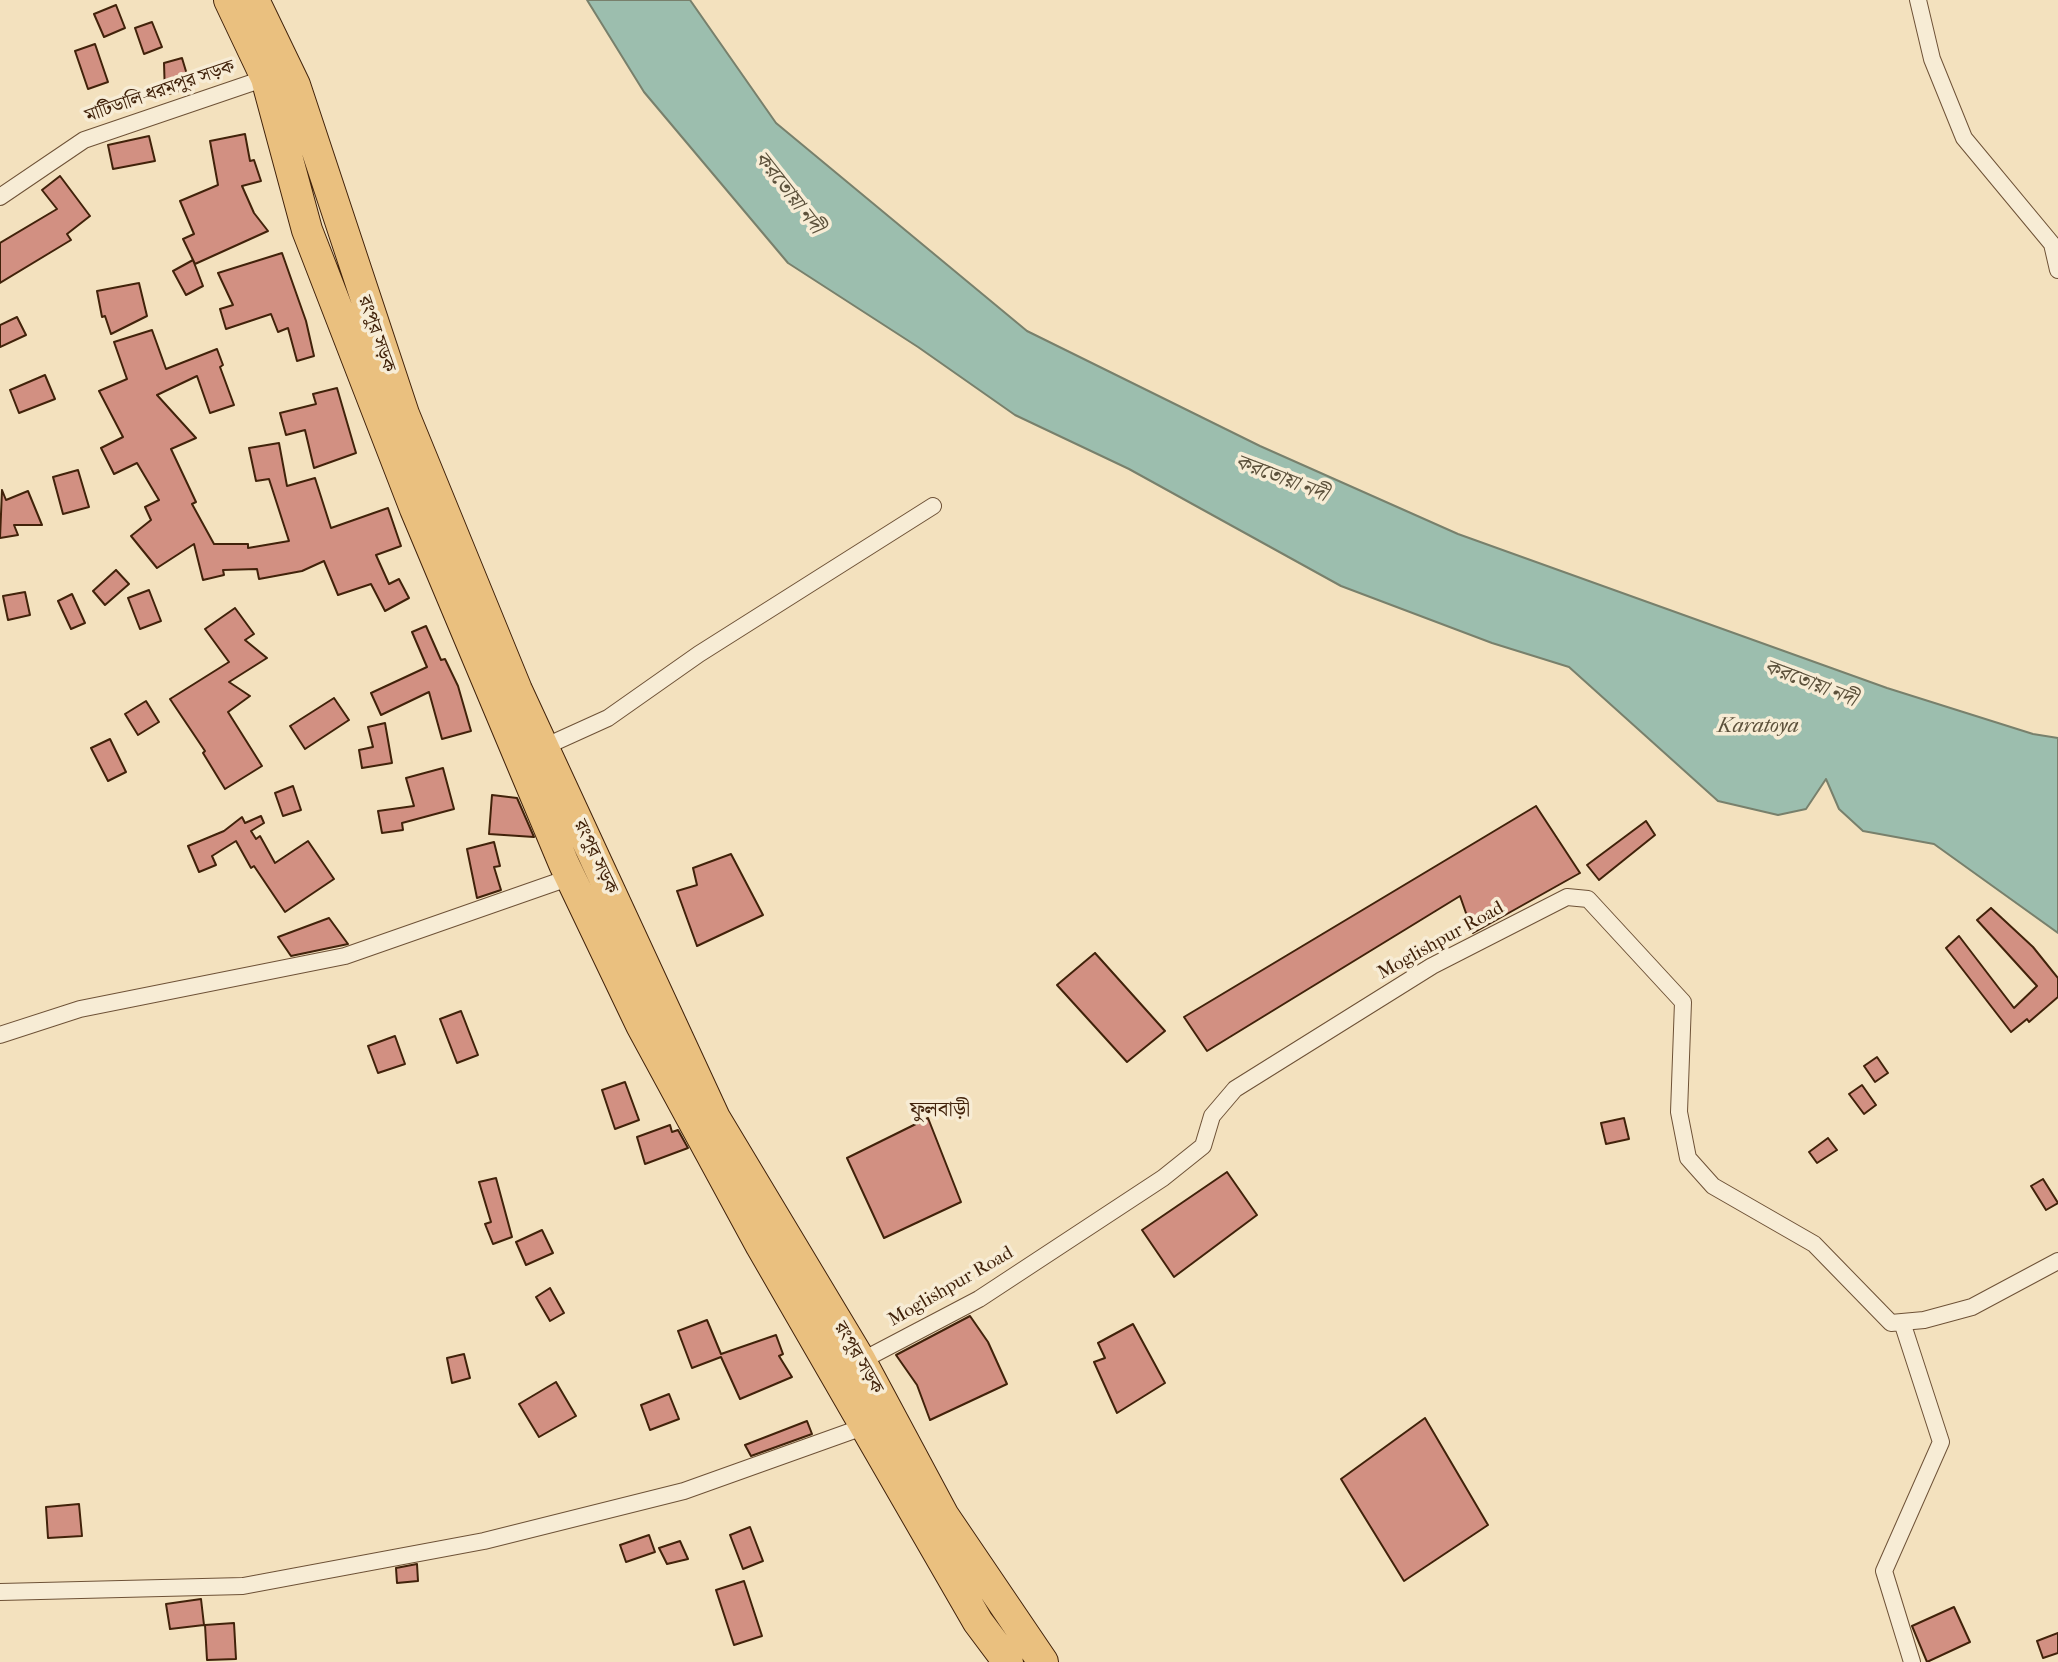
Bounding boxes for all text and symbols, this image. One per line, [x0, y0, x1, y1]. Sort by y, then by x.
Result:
street label: মাটিডালি-ধরমপুর সড়ক [82, 56, 238, 128]
water label: করতোয়া নদী [748, 147, 828, 239]
street label: রংপুর সড়ক [352, 293, 400, 375]
water label: করতোয়া নদী [1231, 450, 1331, 508]
water label: করতোয়া নদী [1760, 655, 1860, 713]
water label: Karatoya [1717, 714, 1799, 740]
street label: রংপুর সড়ক [568, 816, 622, 898]
street label: Moglishpur Road [1374, 897, 1508, 985]
district label: ফুলবাড়ী [910, 1098, 970, 1124]
street label: Moglishpur Road [884, 1242, 1018, 1332]
street label: রংপুর সড়ক [828, 1318, 888, 1398]

